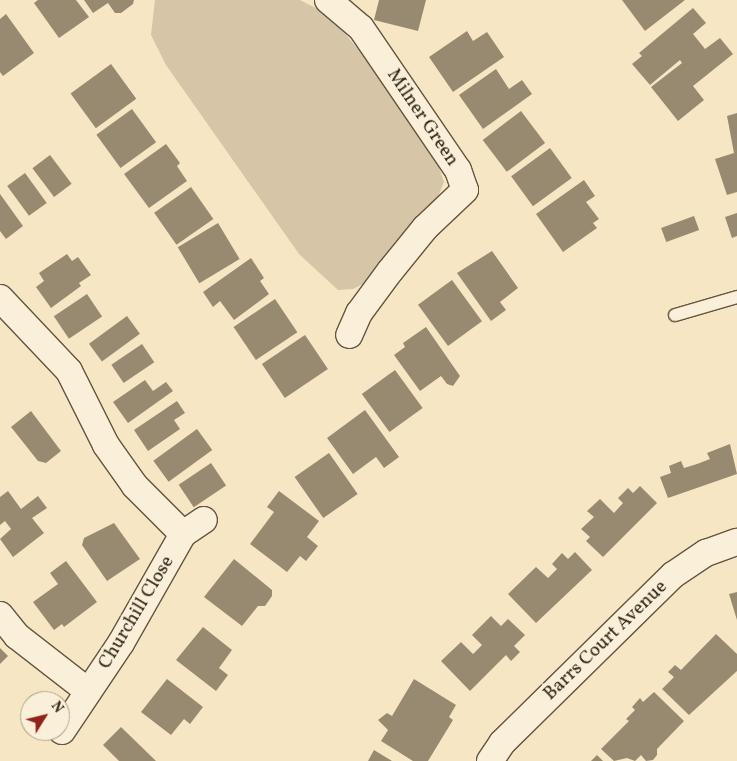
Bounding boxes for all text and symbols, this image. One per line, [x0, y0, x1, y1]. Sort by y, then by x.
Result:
street label: Milner Green [381, 65, 463, 171]
street label: Churchill Close [94, 552, 180, 674]
street label: Barrs Court Avenue [539, 576, 673, 706]
north arrow [20, 691, 70, 741]
text: N [46, 698, 67, 717]

